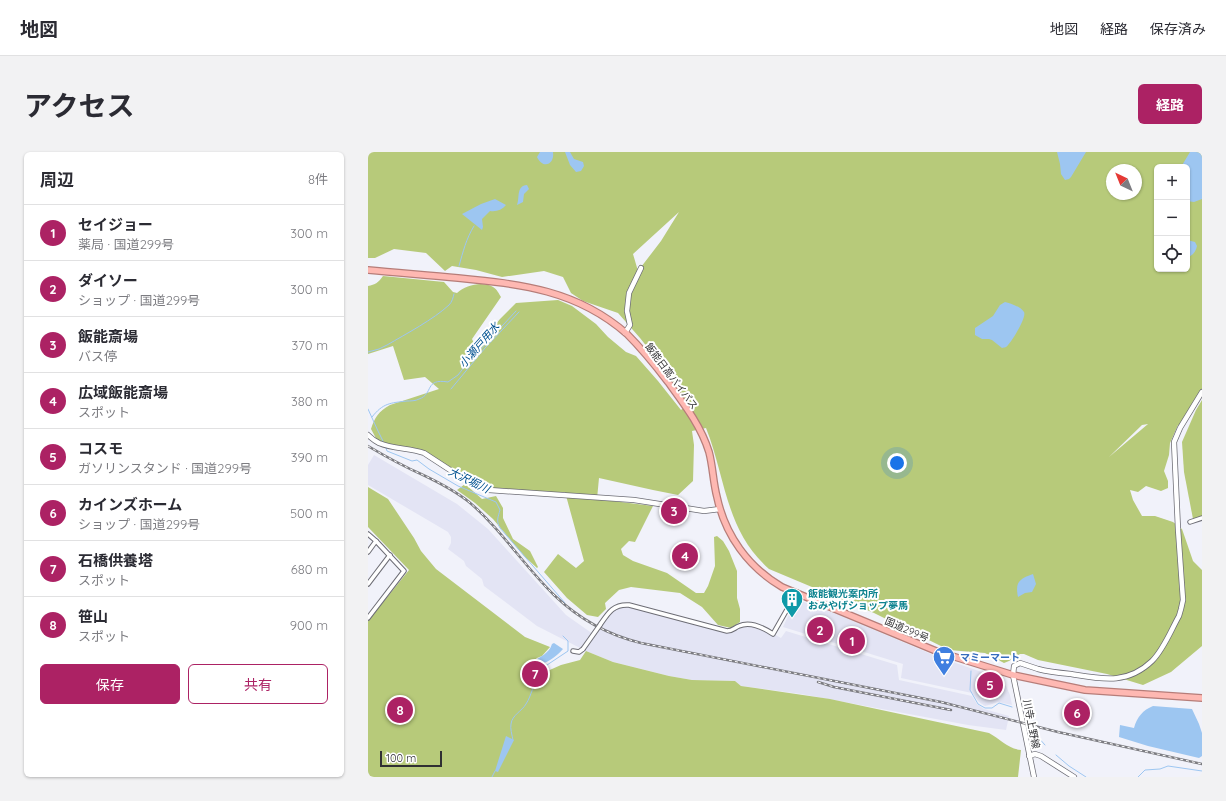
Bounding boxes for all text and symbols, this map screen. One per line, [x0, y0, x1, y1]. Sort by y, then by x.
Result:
text: 地図 [20, 17, 58, 41]
text: 地図 [1050, 20, 1078, 38]
text: 経路 [1100, 20, 1128, 38]
text: 保存済み [1150, 20, 1206, 38]
button: 経路 [1138, 84, 1202, 124]
text: アクセス [24, 88, 135, 123]
north arrow [1106, 164, 1142, 200]
map controls [1154, 164, 1190, 272]
button: + [1154, 164, 1190, 200]
text: 周辺 [40, 169, 74, 190]
text: 8件 [308, 171, 328, 187]
button: − [1154, 200, 1190, 236]
text: セイジョー [78, 215, 153, 234]
text: 1 [50, 225, 56, 241]
text: 300 m [290, 225, 328, 241]
text: 薬局 · 国道299号 [78, 236, 174, 252]
button: locate [1154, 236, 1190, 272]
text: ダイソー [78, 271, 138, 290]
text: 2 [49, 281, 57, 297]
text: 300 m [290, 281, 328, 297]
text: ショップ · 国道299号 [78, 292, 200, 308]
water label: 小瀬戸用水 [456, 319, 503, 370]
text: 飯能斎場 [78, 327, 138, 346]
text: 3 [50, 337, 56, 353]
text: 370 m [291, 337, 328, 353]
street label: 飯能日高バイパス [642, 341, 701, 412]
text: バス停 [78, 348, 117, 364]
text: 広域飯能斎場 [78, 383, 168, 402]
text: 4 [49, 393, 57, 409]
text: 380 m [291, 393, 328, 409]
text: スポット [78, 404, 130, 420]
text: コスモ [78, 439, 123, 458]
text: 5 [49, 449, 57, 465]
text: 390 m [291, 449, 328, 465]
your location [887, 453, 907, 473]
text: ガソリンスタンド · 国道299号 [78, 460, 252, 476]
water label: 大沢堀川 [446, 464, 493, 496]
text: カインズホーム [78, 495, 182, 514]
pin: 3 [661, 496, 687, 526]
text: 6 [49, 505, 57, 521]
text: 500 m [290, 505, 328, 521]
text: ショップ · 国道299号 [78, 516, 200, 532]
pin: 4 [672, 541, 698, 571]
text: 石橋供養塔 [78, 551, 153, 570]
text: 7 [49, 561, 57, 577]
text: 680 m [291, 561, 328, 577]
text: スポット [78, 572, 130, 588]
building icon: 飯能観光案内所 おみやげショップ夢馬 [779, 586, 805, 619]
place label: 飯能観光案内所 おみやげショップ夢馬 [808, 587, 908, 612]
text: 笹山 [78, 607, 108, 626]
street label: 国道299号 [883, 614, 931, 645]
pin: 2 [807, 615, 833, 645]
text: 8 [49, 617, 57, 633]
text: 900 m [290, 617, 328, 633]
pin: 1 [839, 626, 865, 656]
text: スポット [78, 628, 130, 644]
supermarket icon: マミーマート [931, 644, 957, 677]
place label: マミーマート [960, 651, 1020, 664]
pin: 7 [522, 659, 548, 689]
button: 保存 [40, 664, 180, 704]
button: 共有 [188, 664, 328, 704]
pin: 5 [977, 670, 1003, 700]
pin: 8 [387, 695, 413, 725]
street label: 川寺上野線 [1020, 698, 1043, 750]
pin: 6 [1064, 698, 1090, 728]
scale bar [380, 749, 442, 768]
text: 100 m [386, 751, 416, 765]

